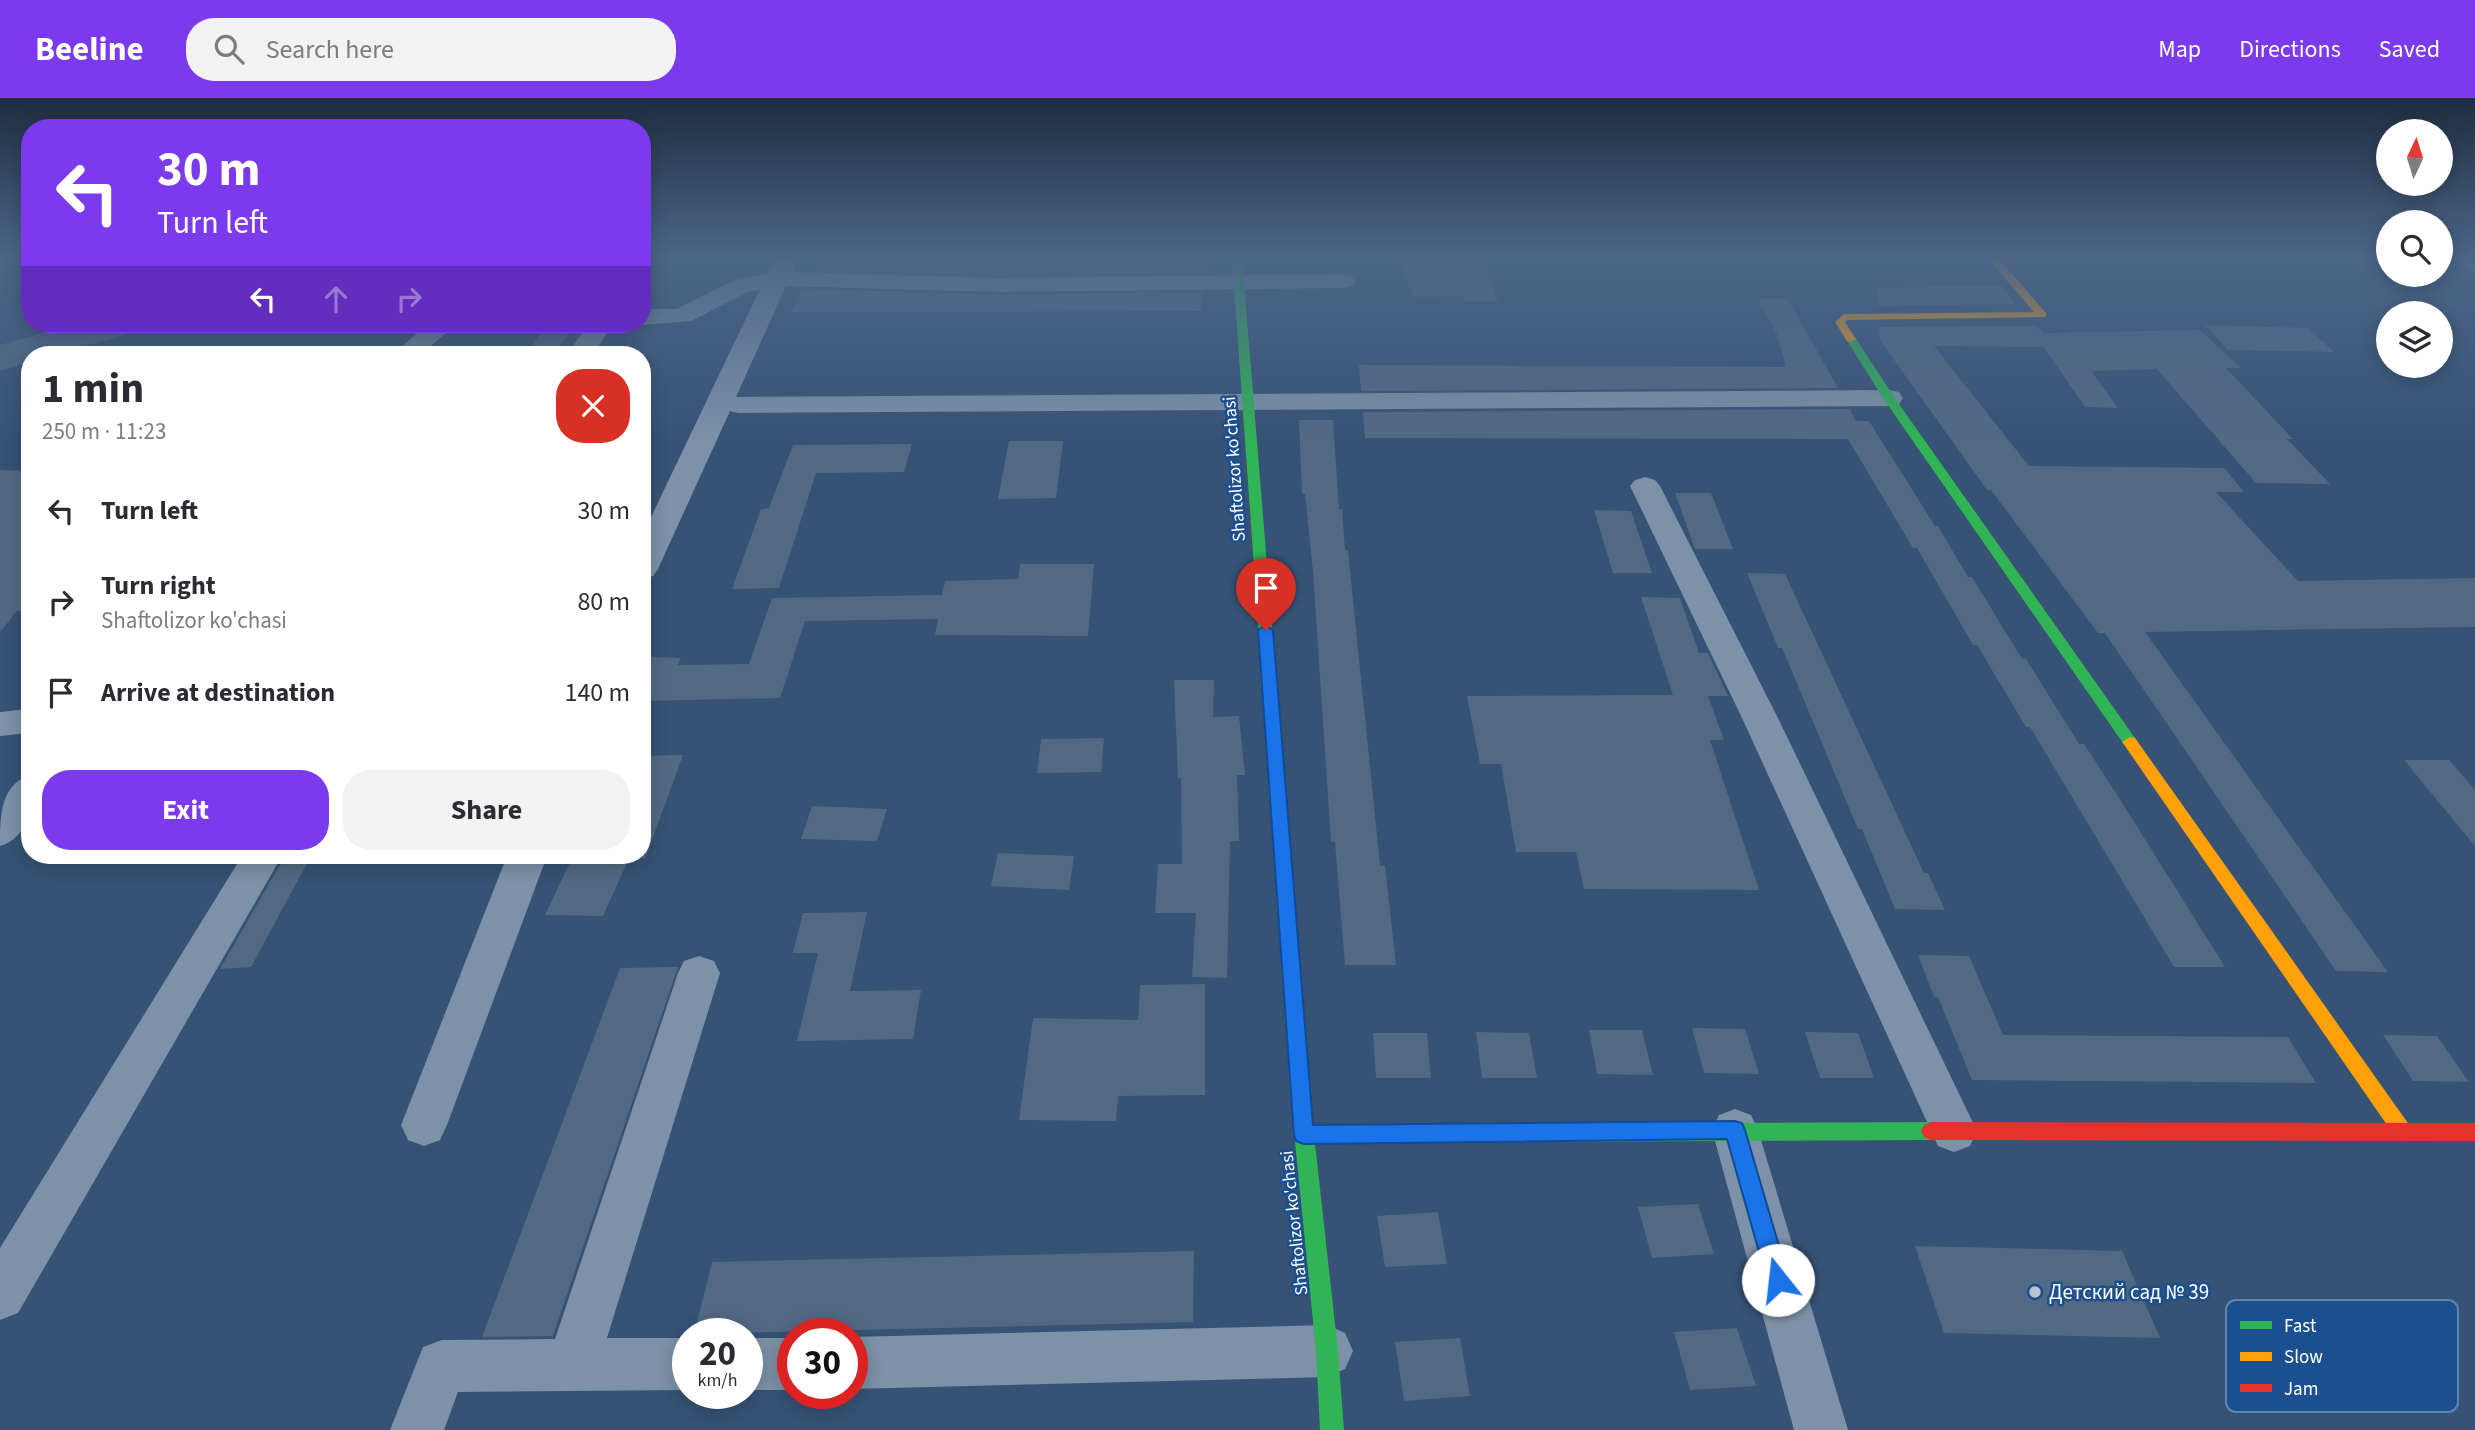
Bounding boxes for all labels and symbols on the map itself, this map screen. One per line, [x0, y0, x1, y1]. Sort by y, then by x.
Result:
north arrow [2376, 119, 2454, 196]
street label: Shaftolizor ko'chasi [1217, 395, 1252, 542]
pin [1236, 558, 1296, 630]
street label: Shaftolizor ko'chasi [1274, 1149, 1315, 1297]
position arrow [1741, 1243, 1815, 1317]
place label: Детский сад № 39 [2049, 1277, 2209, 1307]
marker: Детский сад № 39 [2027, 1284, 2043, 1300]
legend [2226, 1300, 2458, 1412]
text: Fast [2284, 1313, 2317, 1340]
speed limit sign: 30 [777, 1318, 868, 1409]
text: Slow [2284, 1344, 2323, 1371]
text: Jam [2284, 1376, 2318, 1403]

